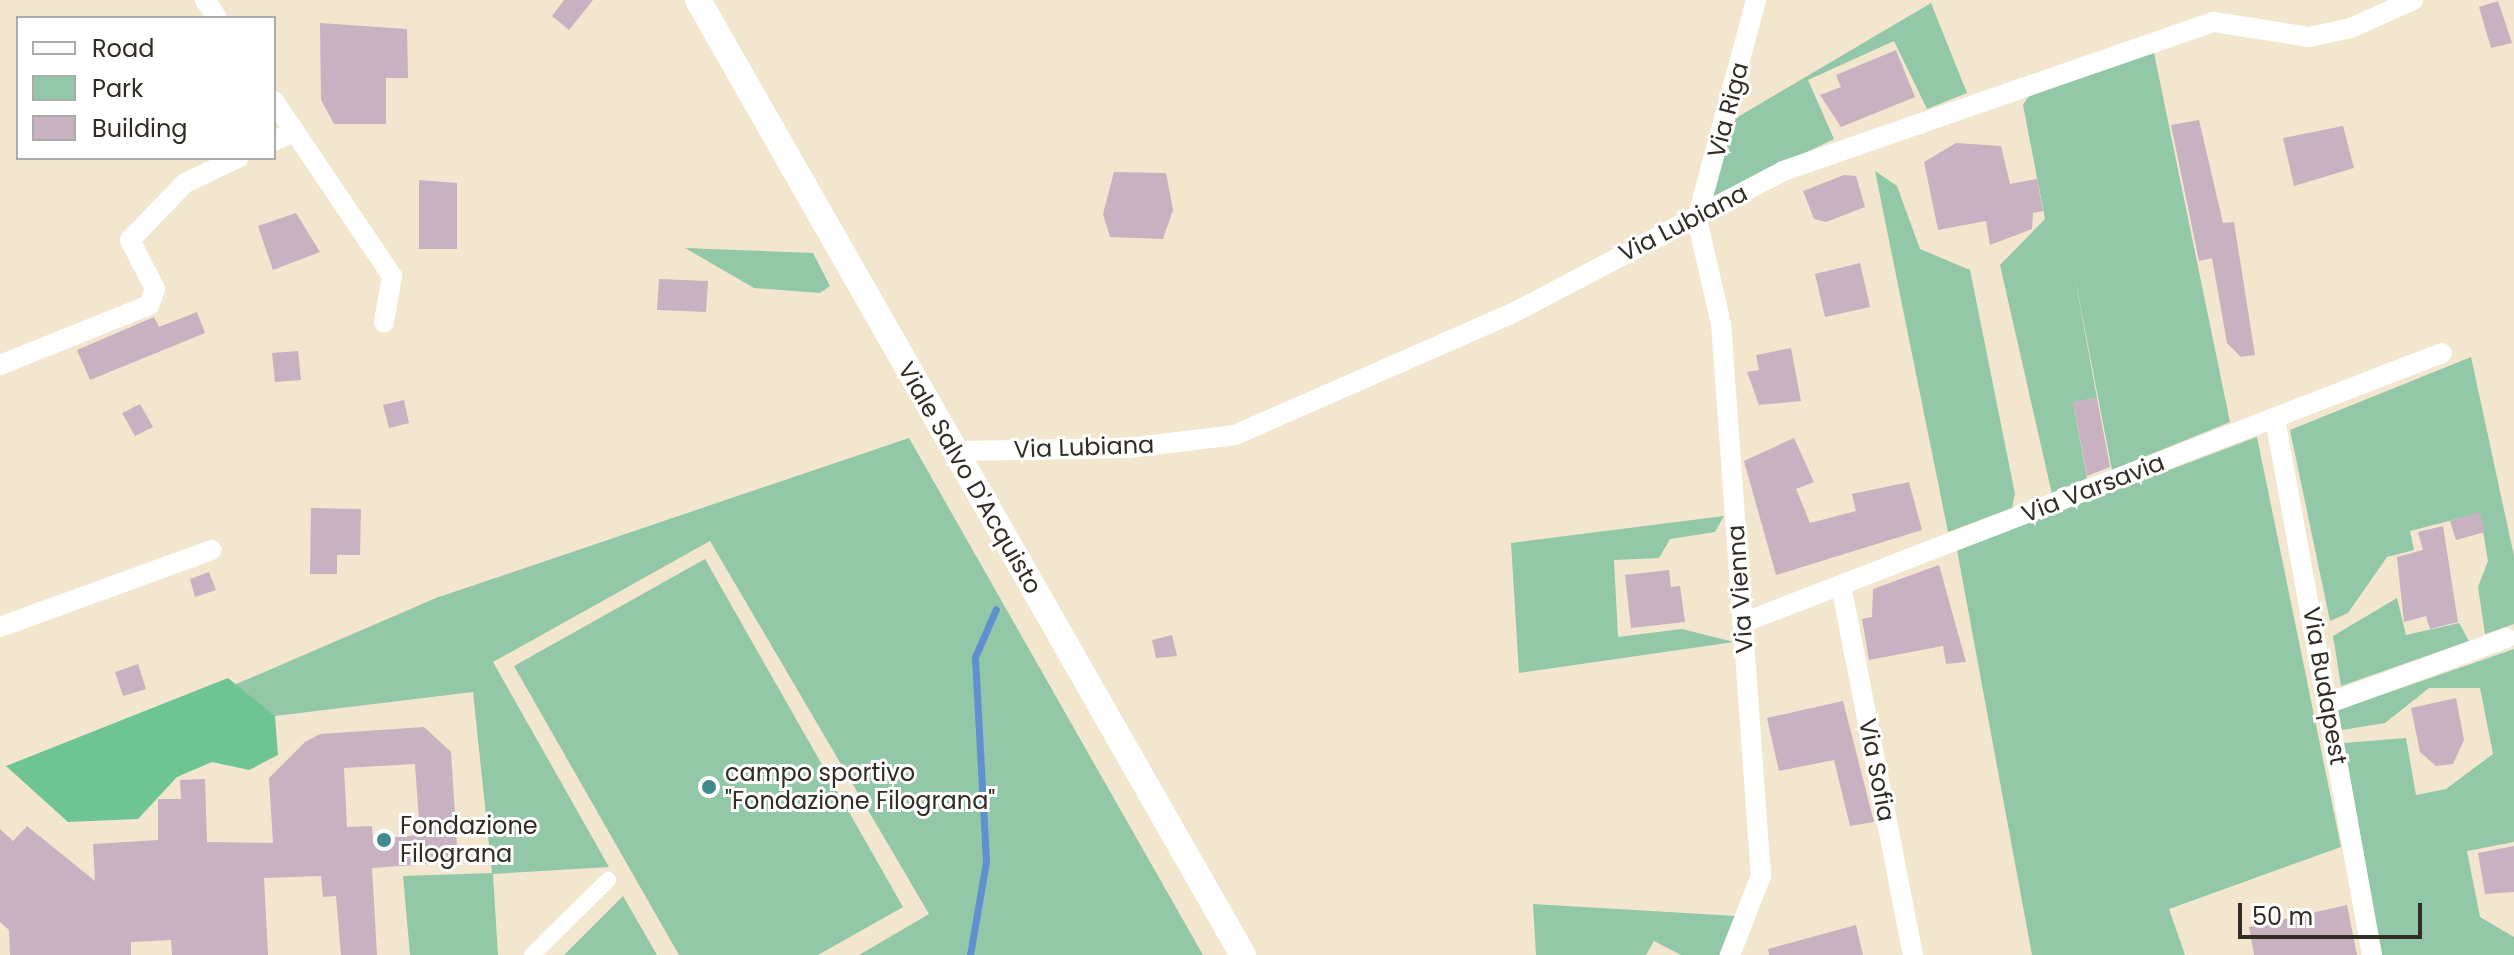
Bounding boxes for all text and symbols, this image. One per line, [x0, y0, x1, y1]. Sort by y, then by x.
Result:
legend [16, 16, 276, 160]
text: Road [92, 32, 154, 65]
street label: Via Riga [1701, 59, 1755, 161]
text: Park [92, 72, 143, 105]
text: Building [92, 112, 188, 145]
street label: Via Lubiana [1614, 178, 1752, 268]
street label: Viale Salvo D'Acquisto [892, 357, 1048, 599]
street label: Via Lubiana [1013, 430, 1155, 464]
street label: Via Varsavia [2018, 448, 2168, 528]
street label: Via Vienna [1721, 524, 1759, 654]
street label: Via Budapest [2297, 605, 2353, 767]
street label: Via Sofia [1853, 716, 1901, 824]
place label: campo sportivo "Fondazione Filograna" [725, 759, 995, 815]
marker: campo sportivo "Fondazione Filograna" [700, 778, 718, 796]
place label: Fondazione Filograna [400, 812, 538, 868]
marker: Fondazione Filograna [375, 831, 393, 849]
scale bar [2242, 887, 2426, 937]
text: 50 m [2252, 900, 2313, 933]

